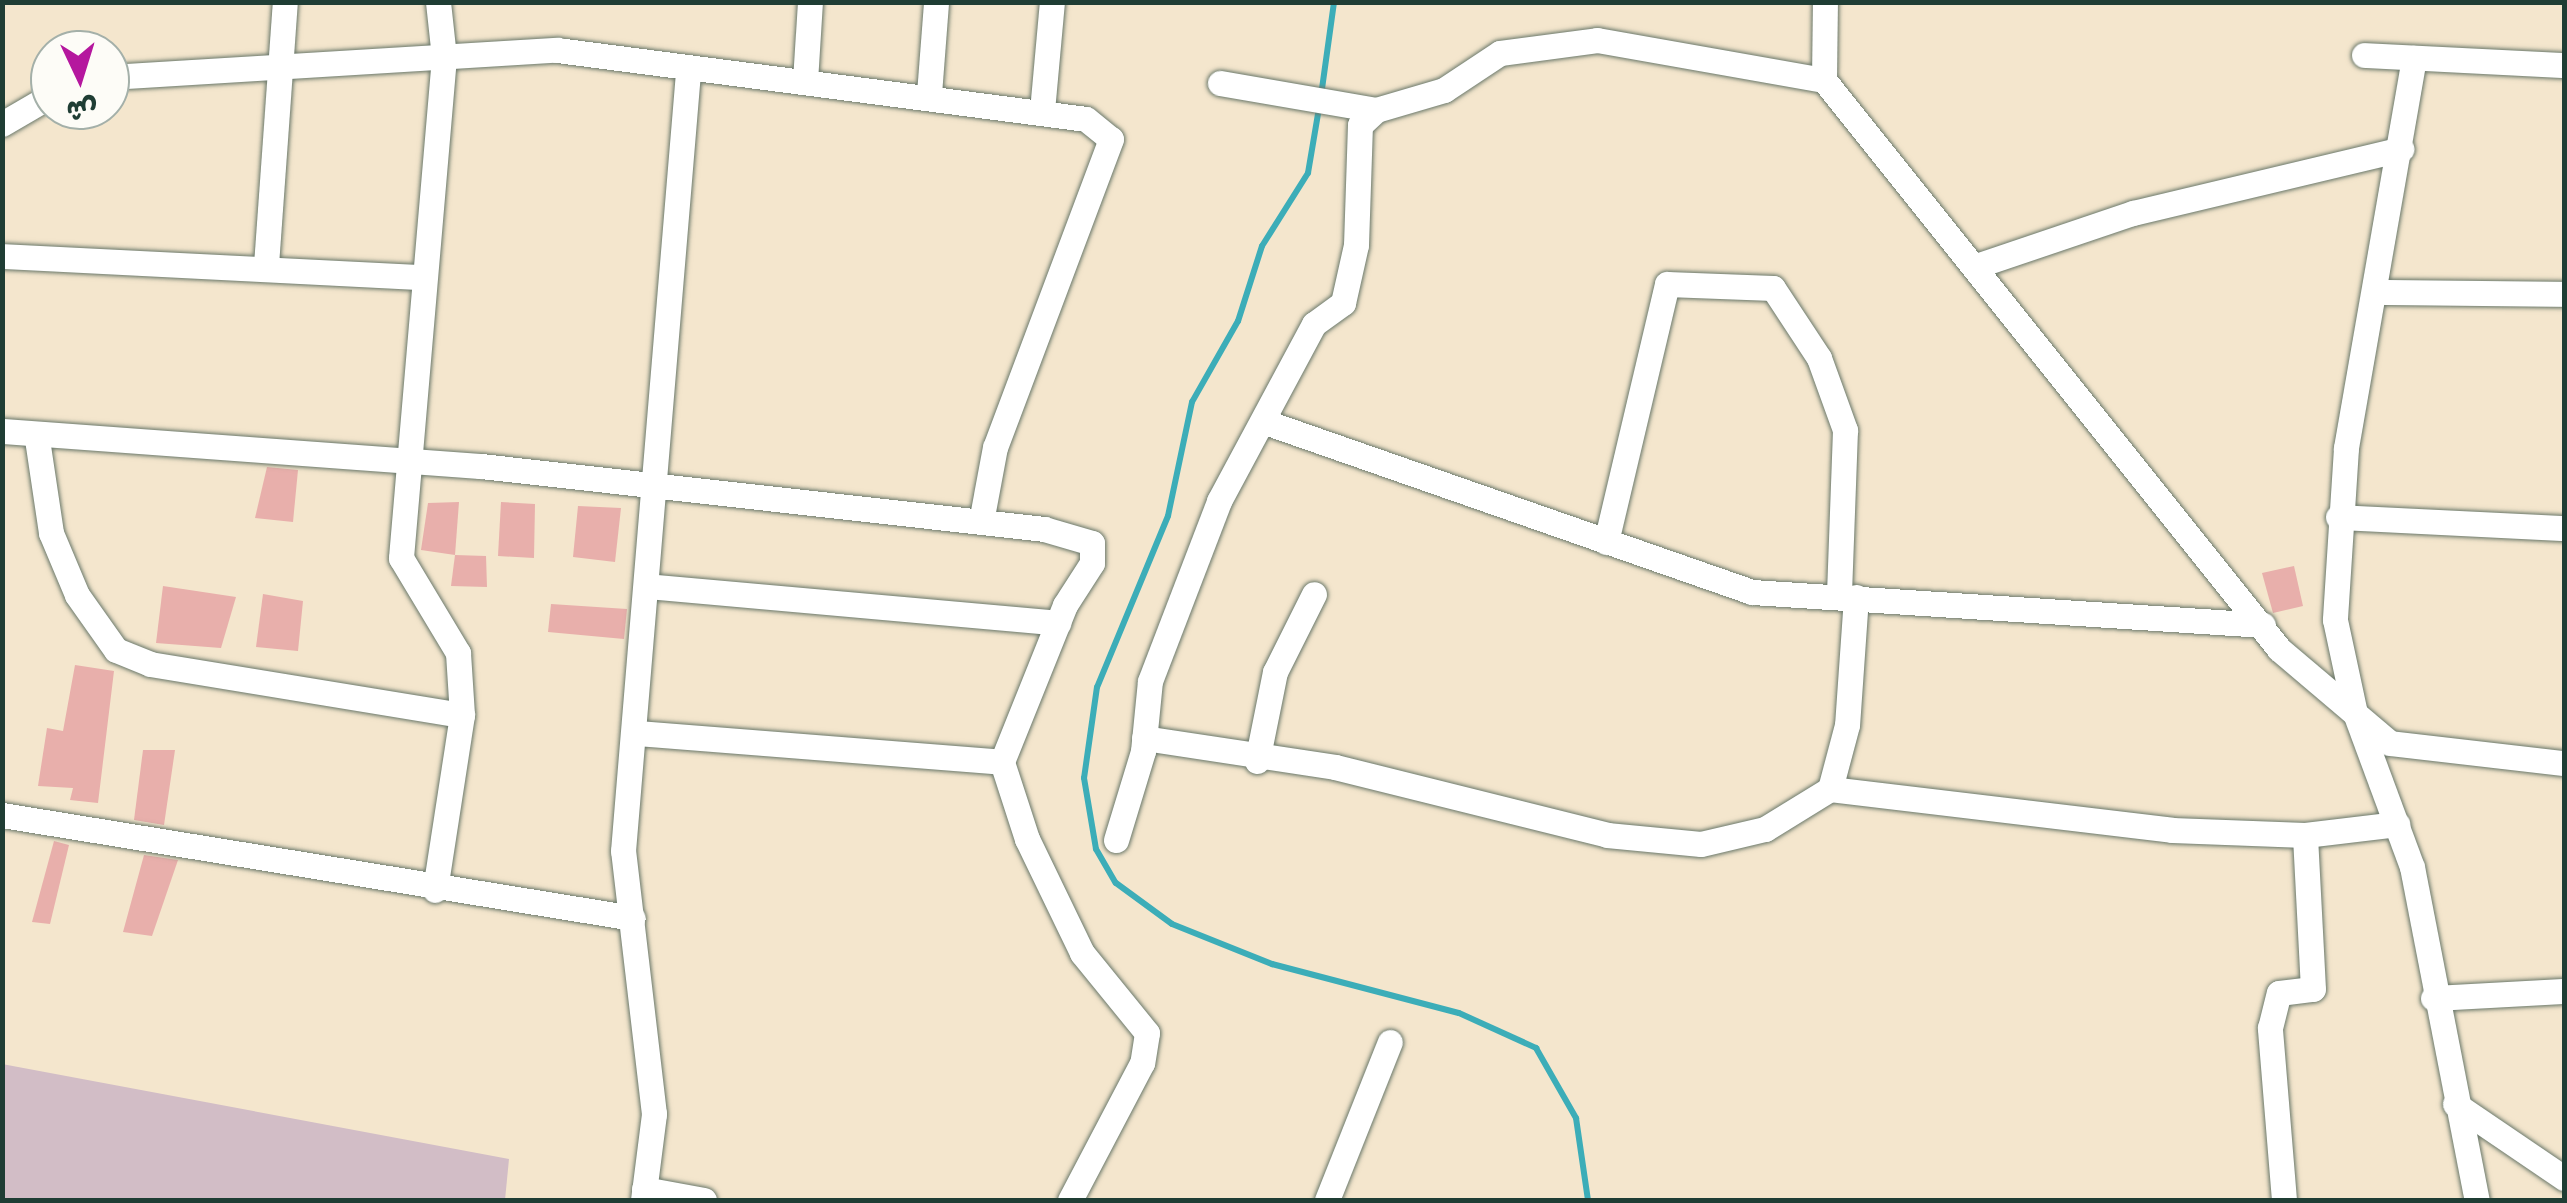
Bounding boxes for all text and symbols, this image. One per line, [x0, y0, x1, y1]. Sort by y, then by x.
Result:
north arrow [30, 30, 130, 130]
text: ش [65, 89, 99, 128]

